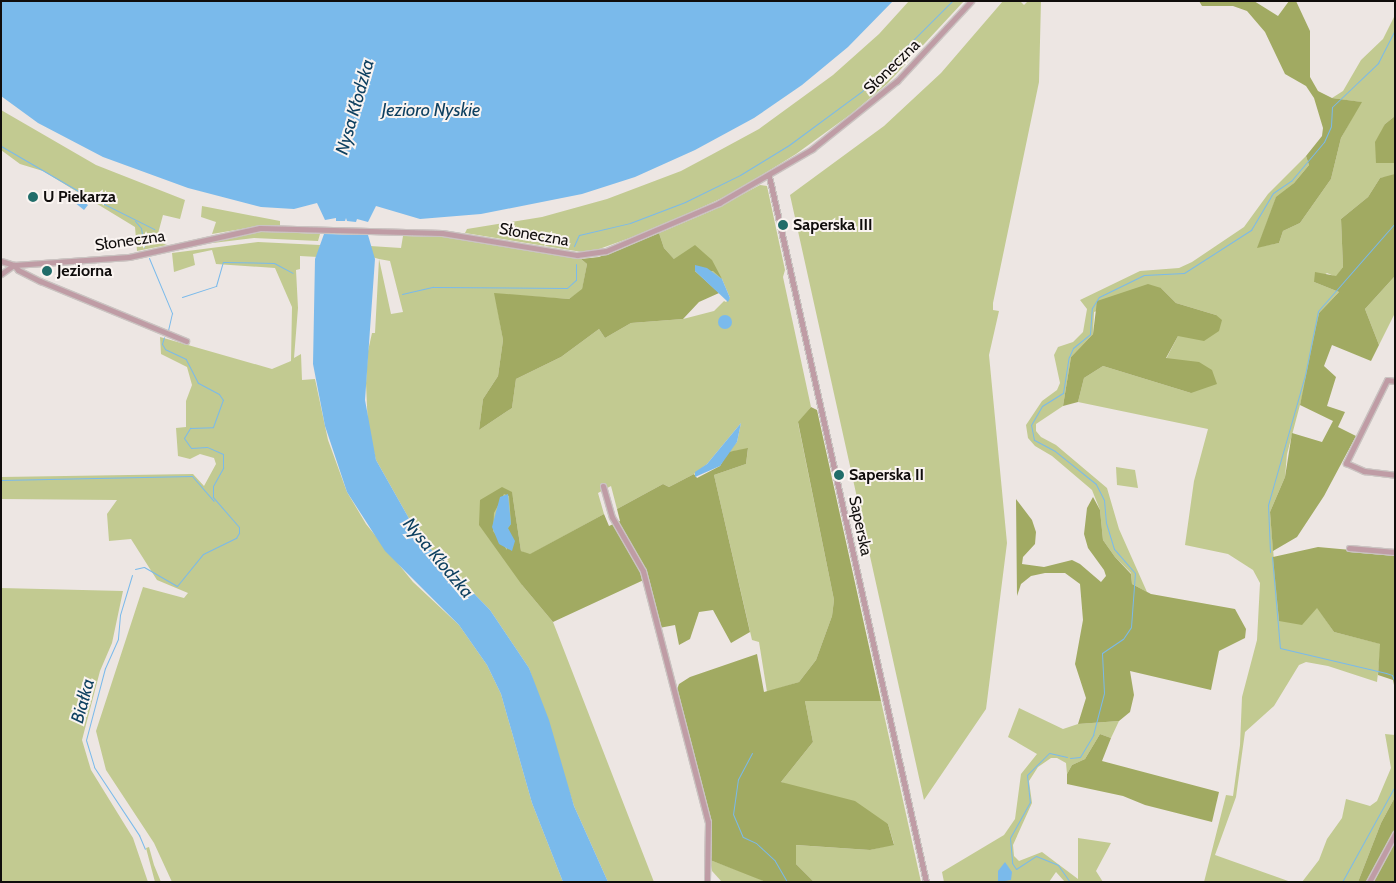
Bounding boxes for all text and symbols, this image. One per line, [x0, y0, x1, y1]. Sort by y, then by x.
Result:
street label: Słoneczna [860, 36, 924, 98]
water label: Nysa Kłodzka [331, 57, 379, 157]
water label: Jezioro Nyskie [382, 99, 480, 121]
place label: U Piekarza [43, 187, 116, 207]
marker: U Piekarza [27, 191, 39, 203]
place label: Saperska III [793, 215, 872, 235]
street label: Słoneczna [498, 219, 570, 251]
marker: Saperska III [777, 219, 789, 231]
street label: Słoneczna [94, 227, 166, 255]
place label: Jeziorna [57, 261, 112, 281]
marker: Jeziorna [41, 265, 53, 277]
place label: Saperska II [849, 465, 924, 485]
marker: Saperska II [833, 469, 845, 481]
street label: Saperska [844, 494, 876, 558]
water label: Nysa Kłodzka [398, 513, 478, 603]
water label: Białka [67, 676, 99, 726]

